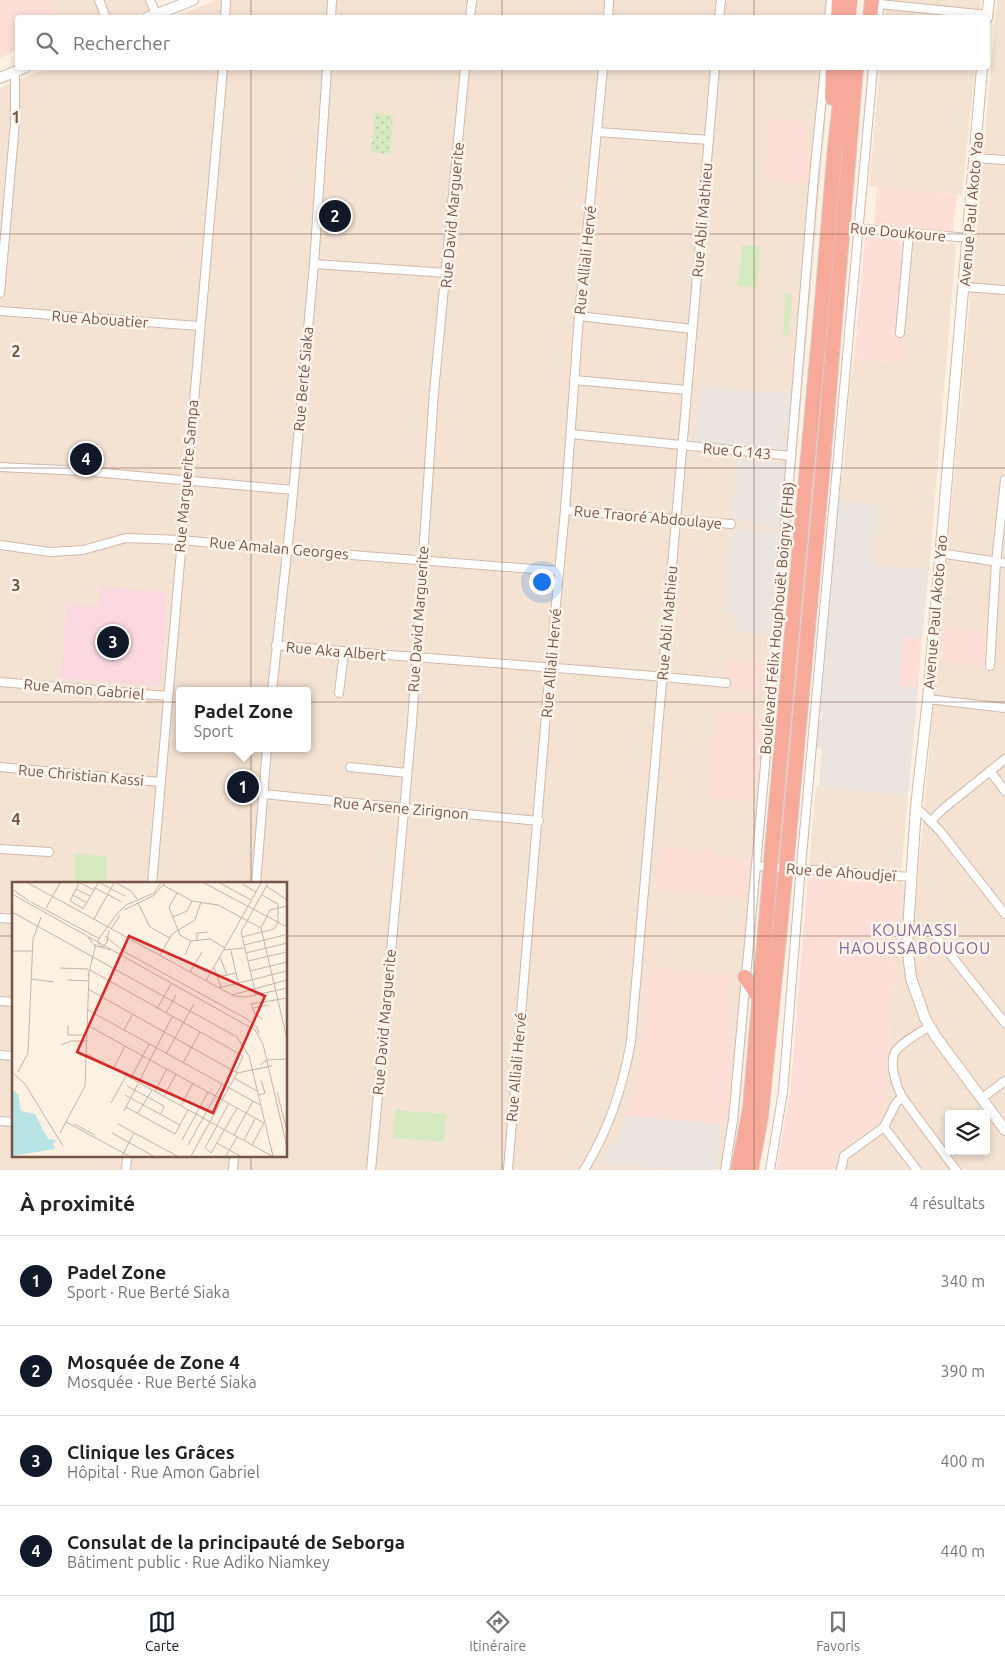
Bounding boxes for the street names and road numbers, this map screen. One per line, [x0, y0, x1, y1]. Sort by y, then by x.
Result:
street label: Avenue Paul Akoto Yao [956, 131, 986, 287]
street label: Rue David Marguerite [437, 141, 467, 289]
street label: Rue Abli Mathieu [689, 162, 715, 278]
street label: Rue Alliali Hervé [571, 204, 599, 316]
street label: Rue Doukoure [849, 219, 947, 245]
street label: Rue Abouatier [51, 307, 149, 331]
street label: Rue Berté Siaka [290, 326, 316, 432]
street label: Rue Marguerite Sampa [171, 399, 201, 553]
street label: Rue G 143 [702, 440, 772, 462]
street label: Boulevard Félix Houphouët Boigny (FHB) [757, 481, 797, 755]
street label: Rue Traoré Abdoulaye [573, 502, 723, 532]
street label: Rue Amalan Georges [209, 533, 349, 563]
street label: Avenue Paul Akoto Yao [920, 534, 950, 690]
street label: Rue David Marguerite [404, 545, 432, 693]
street label: Rue Abli Mathieu [654, 565, 680, 681]
street label: Rue Alliali Hervé [538, 608, 564, 718]
street label: Rue Aka Albert [285, 638, 387, 664]
street label: Rue Amon Gabriel [23, 675, 145, 703]
street label: Rue Christian Kassi [18, 761, 144, 789]
street label: Rue Arsene Zirignon [332, 794, 470, 822]
street label: Rue de Ahoudjeï [785, 860, 897, 884]
street label: Rue David Marguerite [369, 948, 399, 1096]
street label: Rue Alliali Hervé [503, 1012, 529, 1122]

